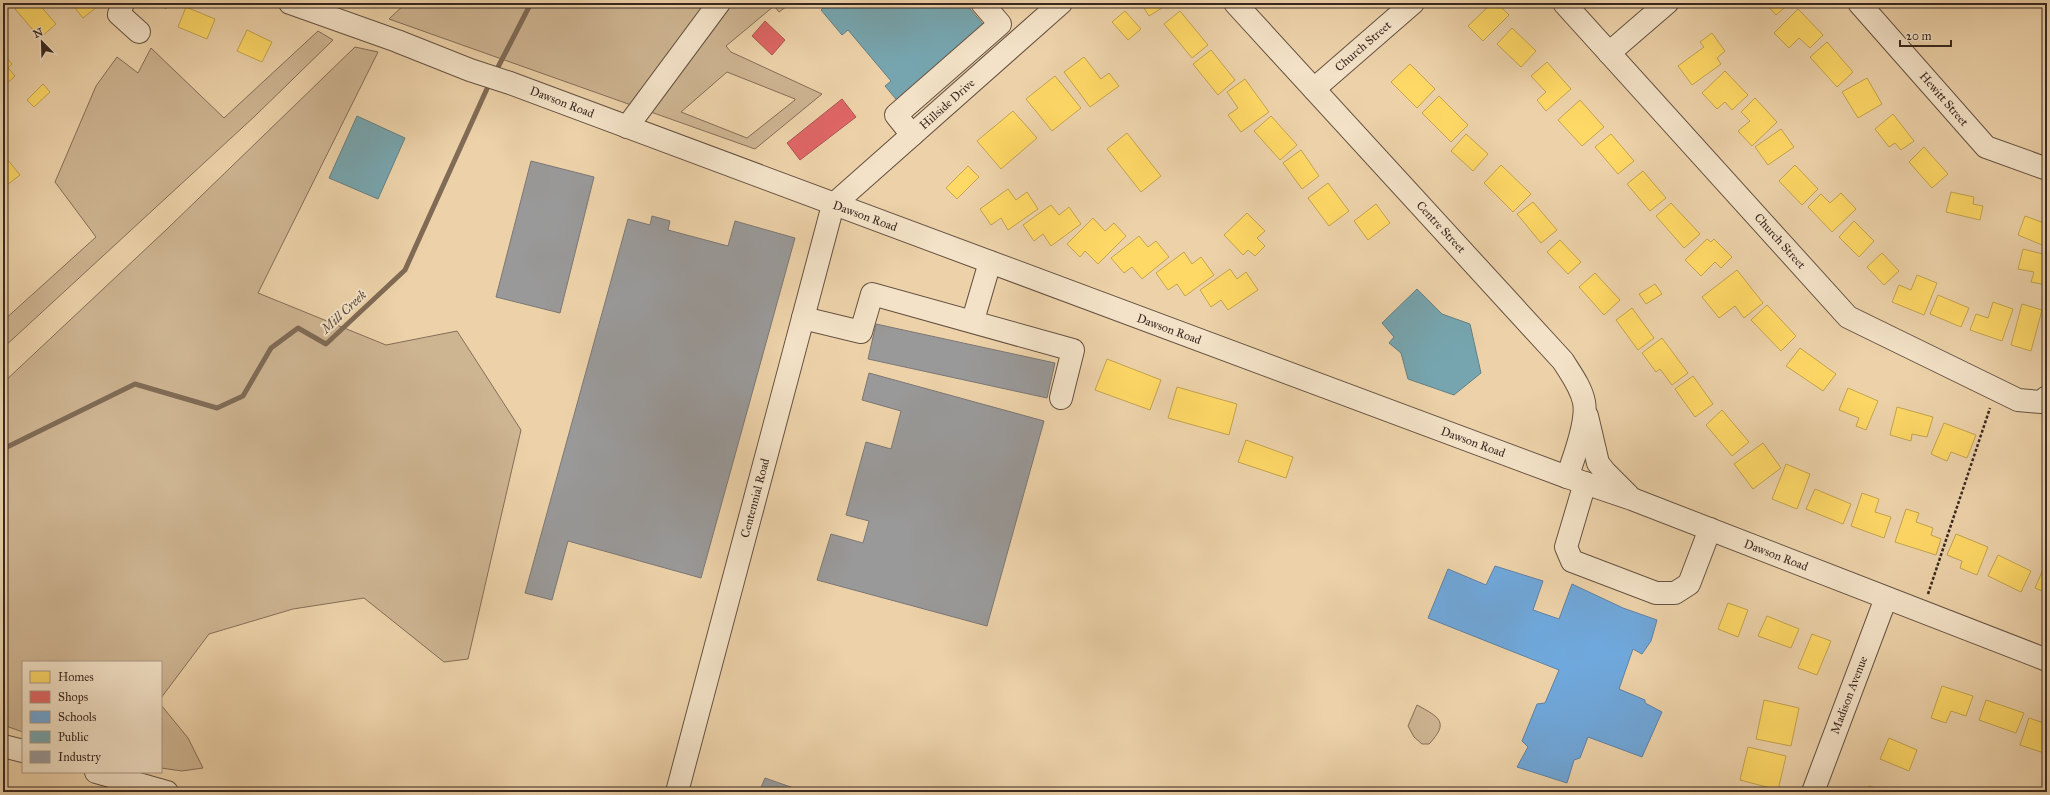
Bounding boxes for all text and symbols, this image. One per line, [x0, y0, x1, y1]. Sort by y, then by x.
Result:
street label: Church Street [1332, 17, 1394, 74]
north arrow [22, 22, 62, 62]
scale bar [1900, 22, 1951, 48]
text: N [31, 25, 46, 41]
text: 20 m [1906, 29, 1932, 43]
street label: Hewitt Street [1917, 69, 1972, 130]
street label: Hillside Drive [917, 76, 977, 132]
street label: Dawson Road [528, 83, 596, 121]
street label: Dawson Road [831, 198, 899, 234]
street label: Centre Street [1413, 198, 1469, 256]
street label: Church Street [1751, 210, 1809, 272]
water label: Mill Creek [317, 287, 370, 338]
street label: Dawson Road [1135, 311, 1203, 347]
street label: Dawson Road [1439, 424, 1507, 460]
street label: Centennial Road [738, 457, 772, 539]
street label: Dawson Road [1742, 536, 1810, 574]
street label: Madison Avenue [1828, 654, 1870, 736]
legend [22, 661, 162, 773]
text: Homes [58, 670, 94, 684]
text: Shops [58, 690, 88, 704]
text: Schools [58, 710, 96, 724]
text: Public [58, 730, 89, 744]
text: Industry [58, 750, 101, 764]

